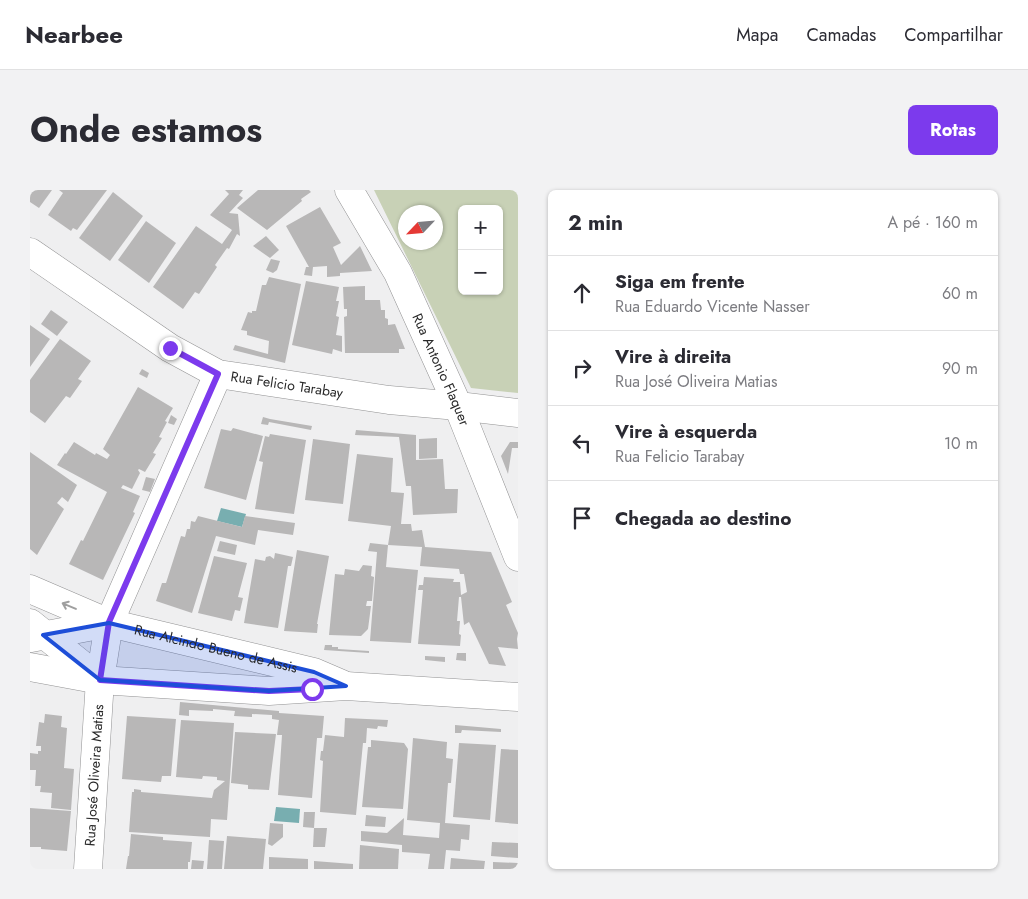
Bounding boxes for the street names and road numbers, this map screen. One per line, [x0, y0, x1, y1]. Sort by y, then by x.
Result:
street label: Rua Antonio Flaquer [407, 310, 475, 429]
street label: Rua Felicio Tarabay [229, 366, 345, 403]
street label: Rua Alcindo Bueno de Assis [132, 619, 300, 678]
street label: Rua José Oliveira Matias [79, 703, 108, 847]

